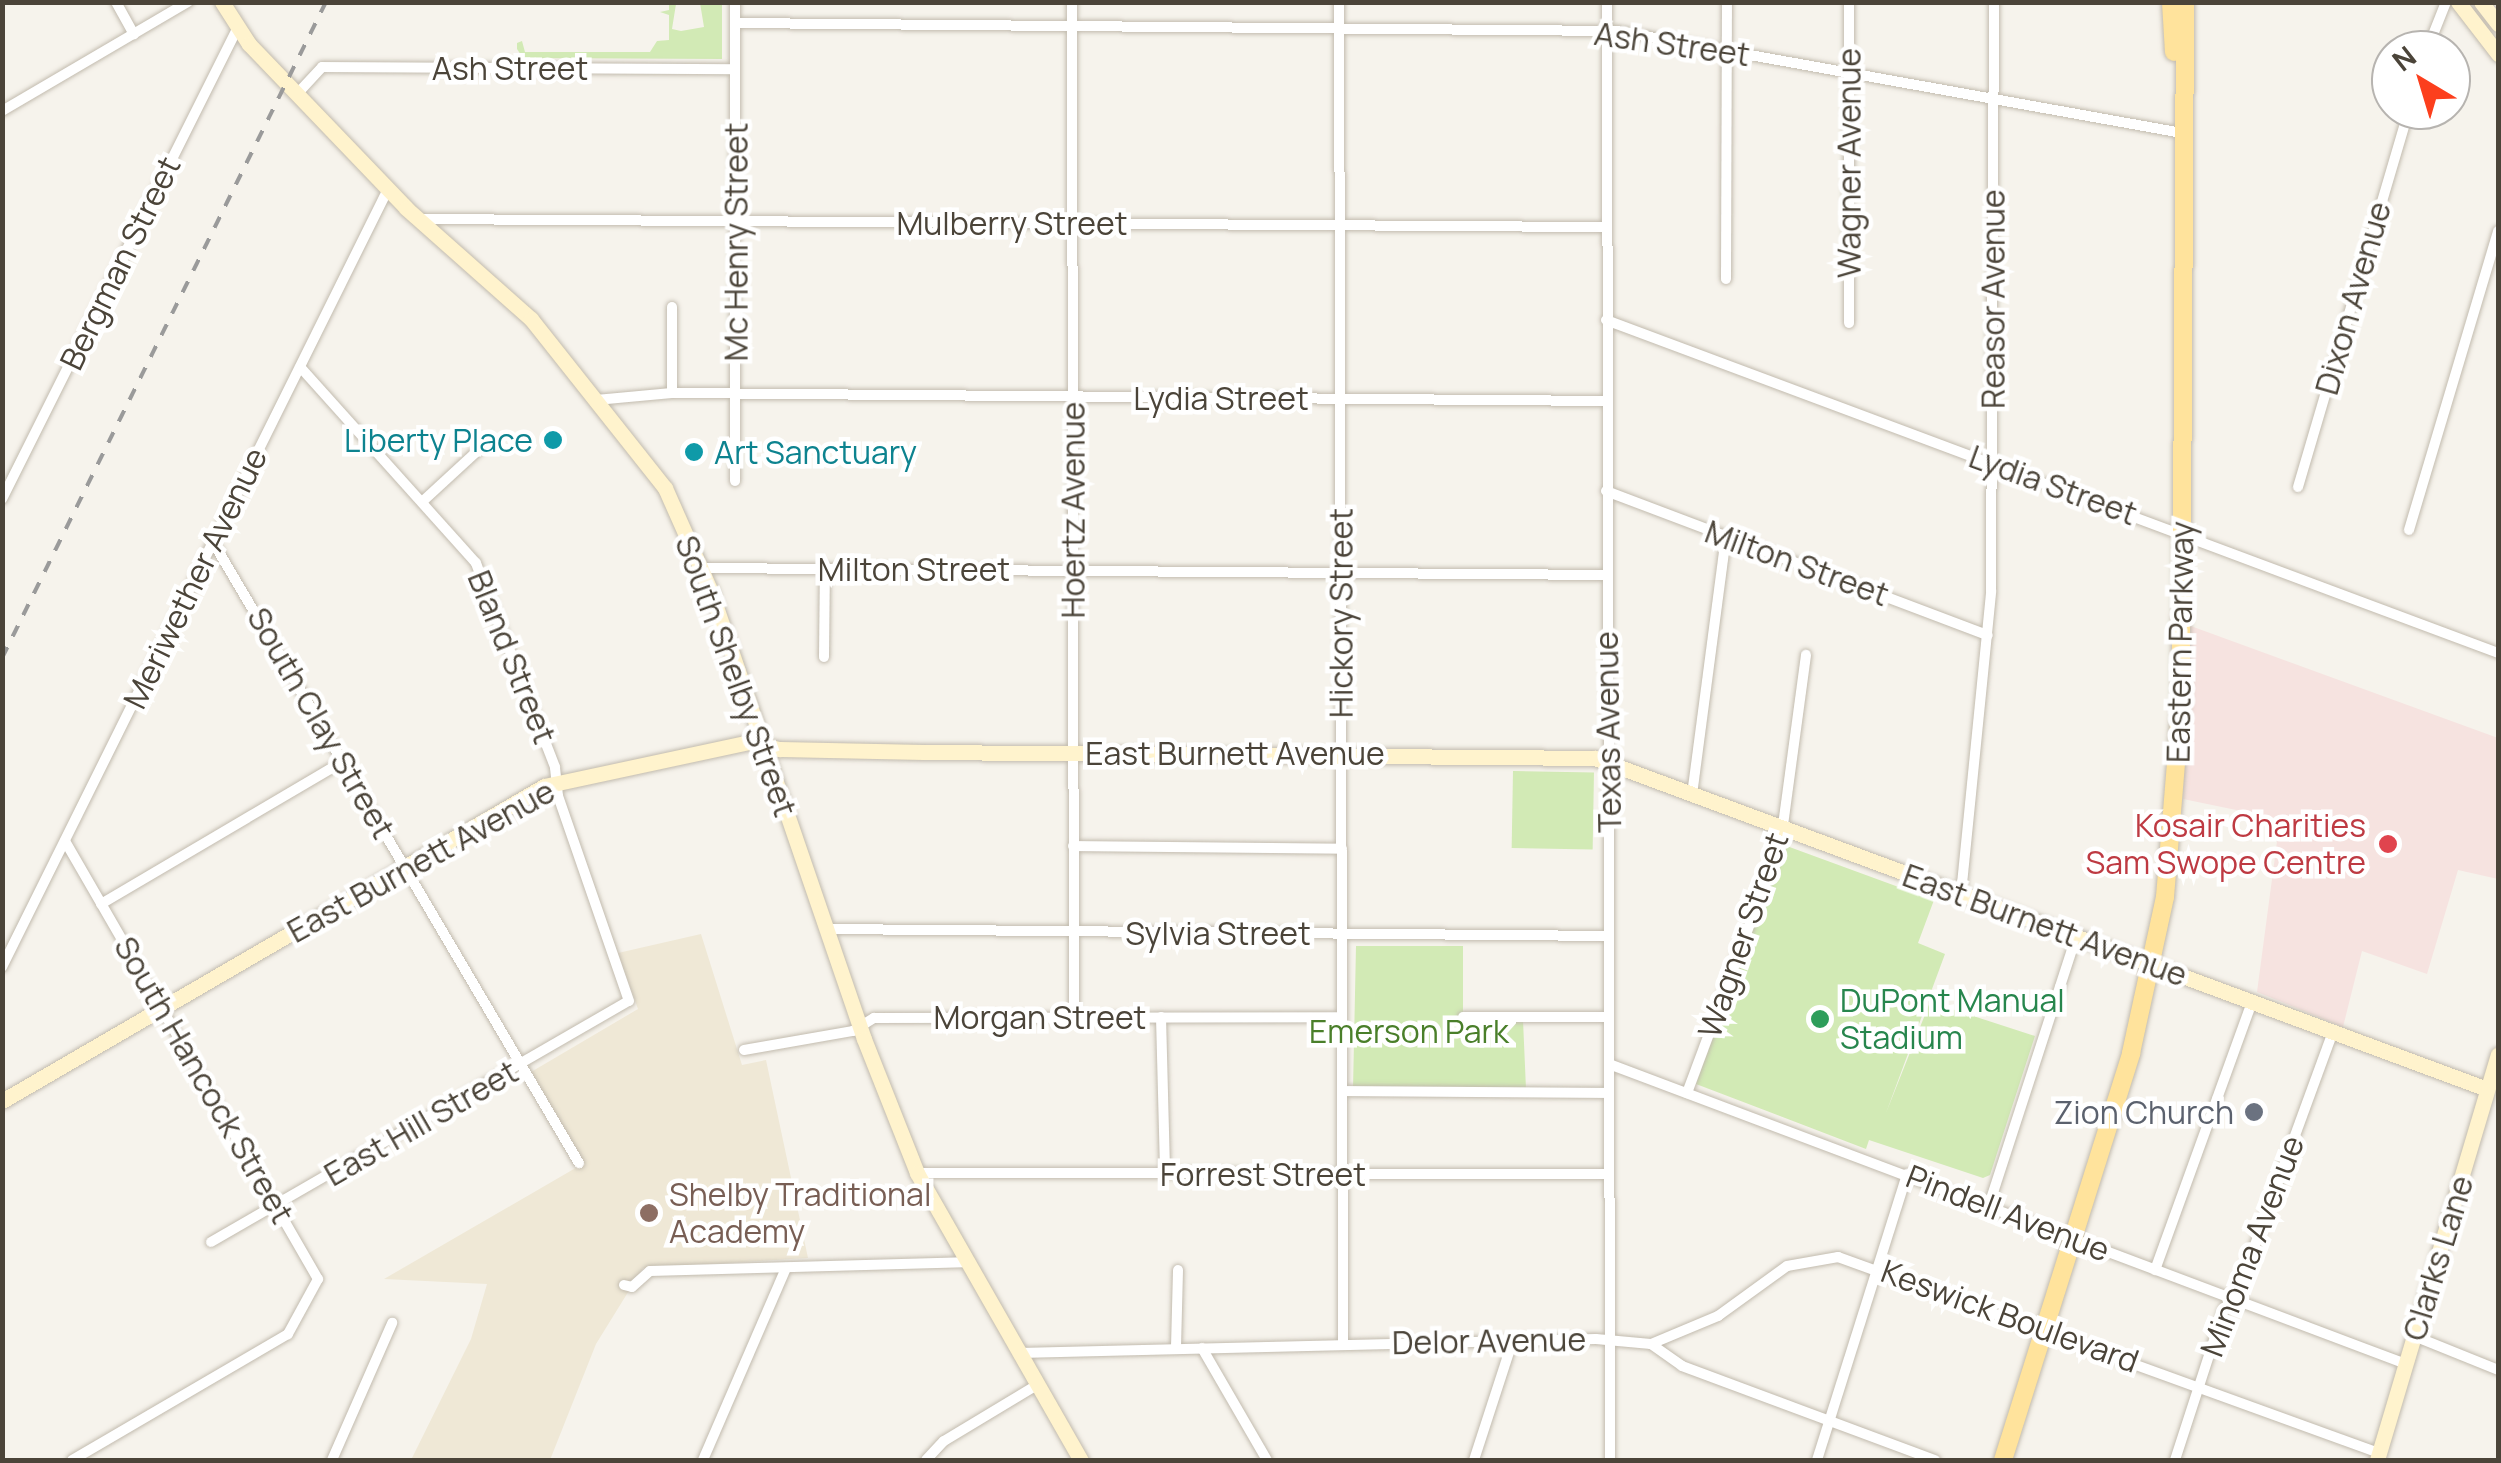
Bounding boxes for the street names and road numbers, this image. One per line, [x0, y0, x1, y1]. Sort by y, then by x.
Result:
street label: Ash Street [1592, 14, 1752, 74]
street label: Wagner Avenue [1830, 48, 1868, 278]
street label: Ash Street [432, 49, 588, 87]
street label: Mc Henry Street [717, 123, 755, 361]
street label: Bergman Street [52, 150, 188, 376]
street label: Reasor Avenue [1974, 189, 2012, 409]
street label: Dixon Avenue [2307, 197, 2399, 399]
street label: Mulberry Street [896, 204, 1128, 242]
street label: Lydia Street [1133, 379, 1309, 417]
street label: Hoertz Avenue [1054, 402, 1092, 618]
street label: Lydia Street [1964, 437, 2142, 533]
street label: Meriwether Avenue [115, 441, 275, 715]
street label: Hickory Street [1322, 508, 1360, 718]
street label: Milton Street [1700, 512, 1894, 614]
street label: Eastern Parkway [2159, 521, 2201, 763]
street label: South Shelby Street [667, 530, 805, 822]
street label: Milton Street [818, 550, 1010, 588]
street label: Bland Street [460, 565, 564, 749]
street label: South Clay Street [239, 601, 403, 845]
street label: Texas Avenue [1587, 631, 1629, 833]
street label: East Burnett Avenue [1085, 734, 1385, 772]
street label: East Burnett Avenue [281, 772, 561, 950]
street label: Wagner Street [1690, 827, 1796, 1043]
street label: East Burnett Avenue [1898, 856, 2192, 994]
street label: Sylvia Street [1125, 914, 1311, 952]
street label: South Hancock Street [106, 930, 302, 1230]
street label: Morgan Street [934, 998, 1146, 1036]
street label: East Hill Street [318, 1052, 524, 1194]
street label: Minoma Avenue [2192, 1130, 2312, 1362]
street label: Forrest Street [1160, 1155, 1366, 1193]
street label: Pindell Avenue [1901, 1157, 2115, 1269]
street label: Clarks Lane [2395, 1171, 2481, 1345]
street label: Keswick Boulevard [1876, 1252, 2144, 1380]
street label: Delor Avenue [1392, 1320, 1586, 1362]

